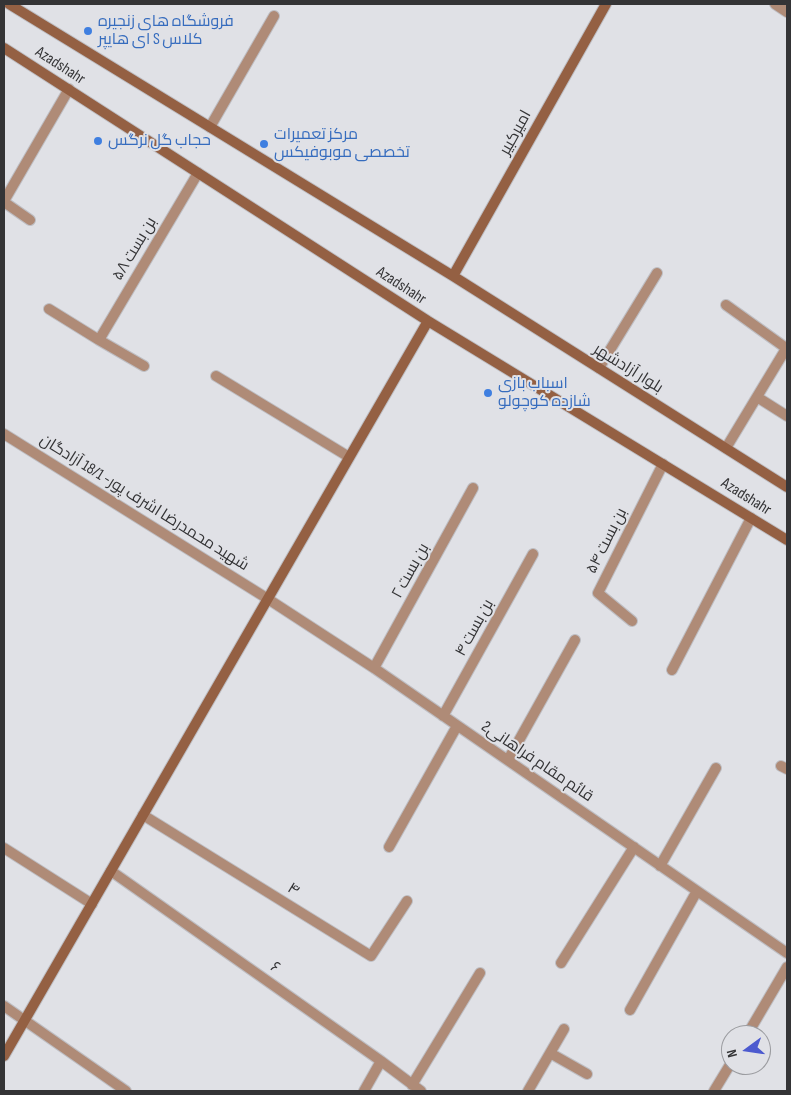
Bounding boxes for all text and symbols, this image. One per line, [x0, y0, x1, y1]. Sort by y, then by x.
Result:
place label: فروشگاه های زنجیره ای هایپر S کلاس [98, 12, 234, 50]
marker: فروشگاه های زنجیره ای هایپر S کلاس [82, 25, 94, 37]
street label: Azadshahr [31, 43, 89, 89]
street label: امیرکبیر [496, 107, 536, 159]
place label: مرکز تعمیرات تخصصی موبوفیکس [274, 125, 410, 163]
place label: حجاب گل نرگس [108, 131, 211, 151]
marker: حجاب گل نرگس [92, 135, 104, 147]
marker: مرکز تعمیرات تخصصی موبوفیکس [258, 138, 270, 150]
street label: بن بست ۵۸ [109, 214, 161, 284]
street label: Azadshahr [372, 263, 430, 309]
street label: بلوار آزادشهر [590, 340, 666, 398]
place label: اسباب بازی شازده کوچولو [498, 374, 591, 412]
marker: اسباب بازی شازده کوچولو [482, 387, 494, 399]
street label: شهید محمدرضا اشرف پور- 18/1 آزادگان [36, 431, 252, 575]
street label: Azadshahr [717, 474, 775, 520]
street label: بن بست ۵۴ [582, 505, 632, 577]
street label: بن بست ۲ [388, 540, 434, 602]
street label: بن بست ۴ [452, 596, 498, 660]
street label: 2قائم مقام فراهانی [477, 717, 597, 807]
street label: ۴ [283, 879, 303, 901]
street label: ۶ [266, 958, 284, 978]
north arrow [721, 1025, 771, 1075]
text: N [723, 1048, 741, 1059]

